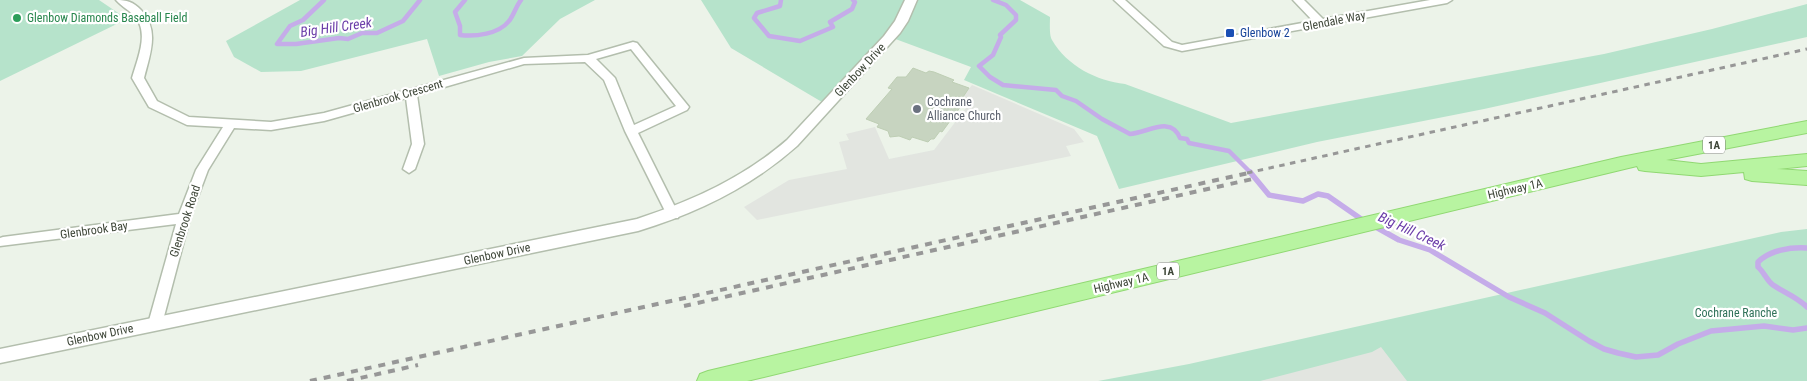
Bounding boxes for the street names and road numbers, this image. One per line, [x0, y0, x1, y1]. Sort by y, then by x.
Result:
street label: Glendale Way [1301, 8, 1367, 34]
street label: Glenbow Drive [832, 40, 888, 100]
street label: Glenbrook Crescent [351, 76, 445, 116]
road number: 1A [1703, 136, 1725, 154]
street label: Highway 1A [1486, 176, 1544, 202]
street label: Glenbrook Road [167, 183, 203, 259]
street label: Glenbrook Bay [59, 218, 129, 242]
street label: Glenbow Drive [462, 240, 532, 268]
road number: 1A [1157, 262, 1179, 280]
street label: Highway 1A [1092, 270, 1150, 296]
street label: Glenbow Drive [65, 321, 135, 349]

